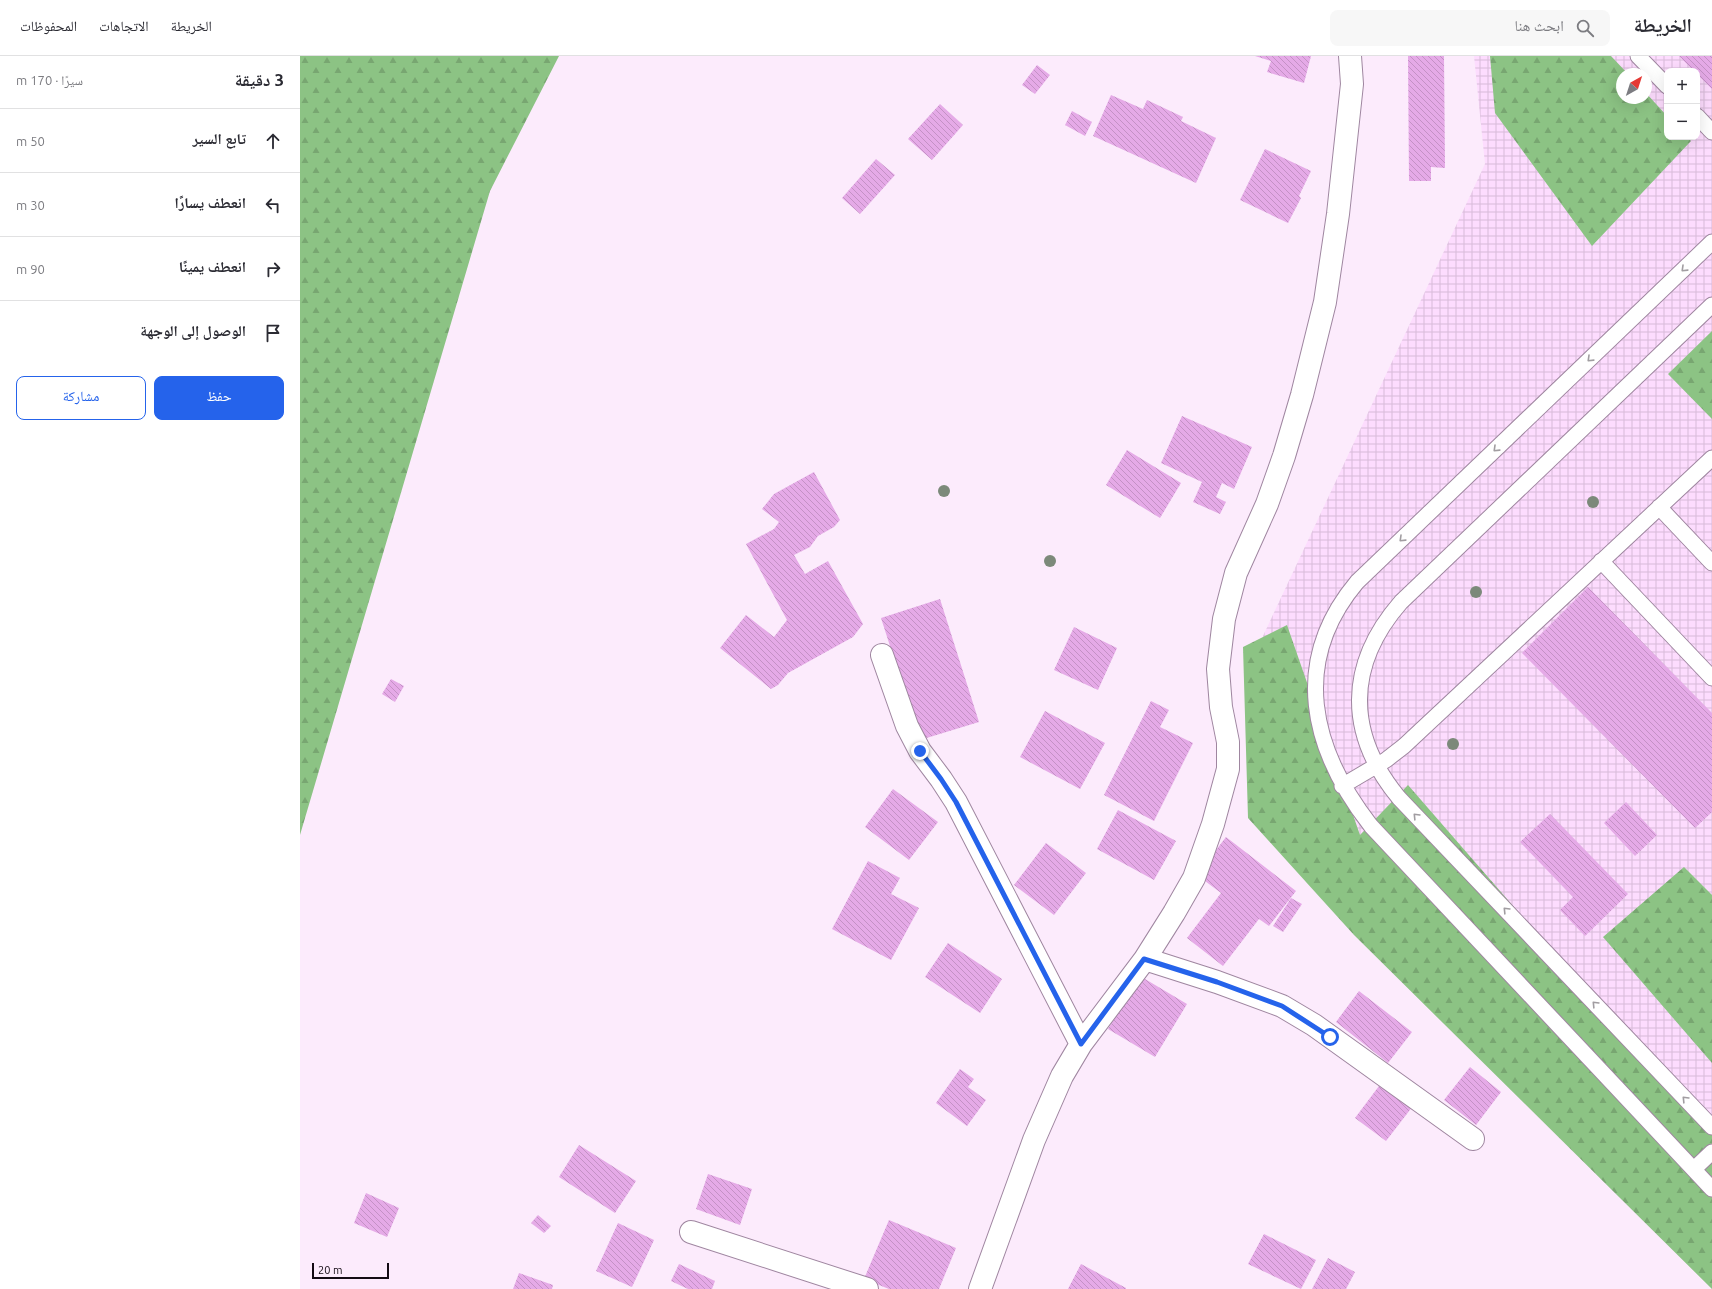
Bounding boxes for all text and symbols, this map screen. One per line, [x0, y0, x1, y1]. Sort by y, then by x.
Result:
search box [1330, 10, 1610, 46]
text: الخريطة [1634, 14, 1692, 36]
text: ابحث هنا [1515, 17, 1564, 34]
icon: search [1574, 17, 1596, 39]
text: المحفوظات [20, 18, 77, 34]
text: الاتجاهات [99, 18, 149, 34]
text: الخريطة [171, 18, 212, 34]
north arrow [1616, 68, 1652, 104]
map controls [1664, 68, 1700, 140]
button: + [1664, 68, 1700, 104]
text: 3 دقيقة [235, 70, 284, 89]
text: سيرًا · 170 m [16, 73, 83, 87]
button: − [1664, 104, 1700, 140]
text: تابع السير [192, 130, 246, 147]
icon: ahead [262, 130, 284, 152]
text: 50 m [16, 134, 45, 148]
text: انعطف يسارًا [174, 194, 246, 211]
icon: left [262, 194, 284, 216]
text: 30 m [16, 198, 45, 212]
text: انعطف يمينًا [179, 258, 246, 275]
icon: right [262, 258, 284, 280]
text: 90 m [16, 262, 45, 276]
one-way arrow [1681, 264, 1689, 272]
text: الوصول إلى الوجهة [140, 322, 246, 339]
icon: arrive [262, 322, 284, 344]
one-way arrow [1587, 354, 1595, 362]
button: مشاركة [16, 376, 146, 420]
button: حفظ [154, 376, 284, 420]
one-way arrow [1493, 444, 1501, 452]
one-way arrow [1399, 534, 1407, 542]
route end [911, 742, 929, 760]
one-way arrow [1413, 813, 1421, 821]
one-way arrow [1503, 907, 1511, 915]
one-way arrow [1593, 1002, 1600, 1009]
route start [1321, 1028, 1339, 1046]
one-way arrow [1682, 1096, 1690, 1104]
scale bar [312, 1261, 389, 1280]
text: 20 m [318, 1264, 342, 1276]

